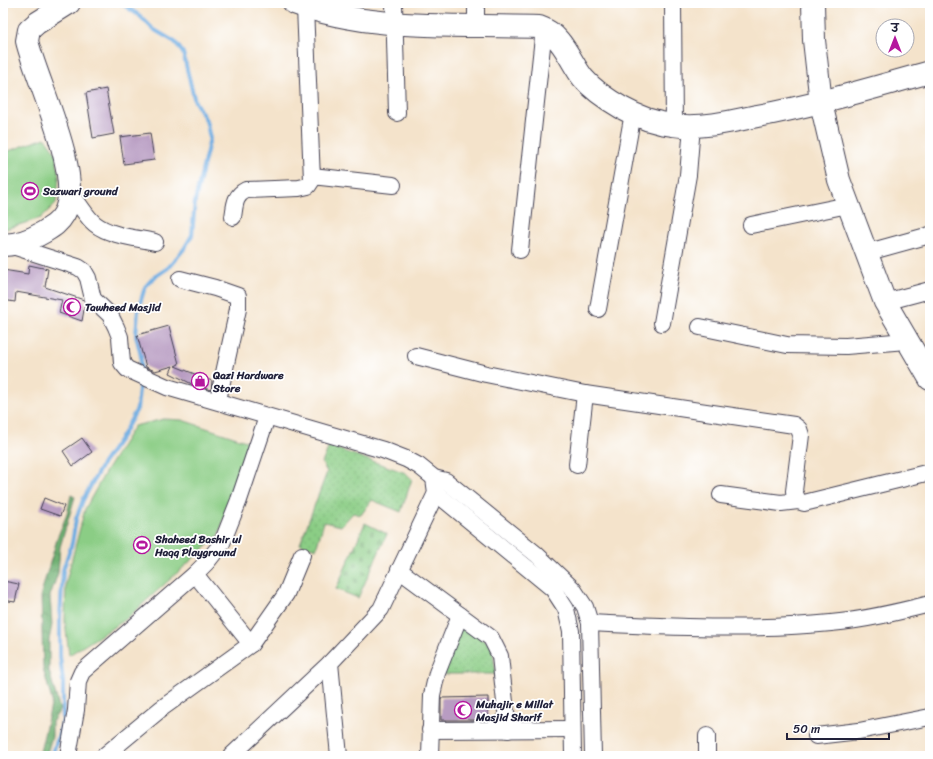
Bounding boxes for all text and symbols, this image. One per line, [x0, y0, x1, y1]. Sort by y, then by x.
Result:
north arrow [875, 18, 915, 58]
text: उ [890, 19, 900, 38]
sports icon: Sazwari ground [20, 181, 40, 201]
place label: Sazwari ground [42, 182, 119, 201]
mosque icon: Tawheed Masjid [62, 297, 82, 317]
place label: Tawheed Masjid [85, 298, 162, 317]
place label: Qazi Hardware Store [212, 366, 284, 398]
shop icon: Qazi Hardware Store [190, 371, 210, 391]
place label: Shaheed Bashir ul Haqq Playground [154, 530, 242, 562]
sports icon: Shaheed Bashir ul Haqq Playground [132, 535, 152, 555]
place label: Muhajir e Millat Masjid Sharif [475, 695, 554, 727]
mosque icon: Muhajir e Millat Masjid Sharif [453, 700, 473, 720]
scale bar [787, 715, 889, 741]
text: 50 m [793, 718, 820, 740]

